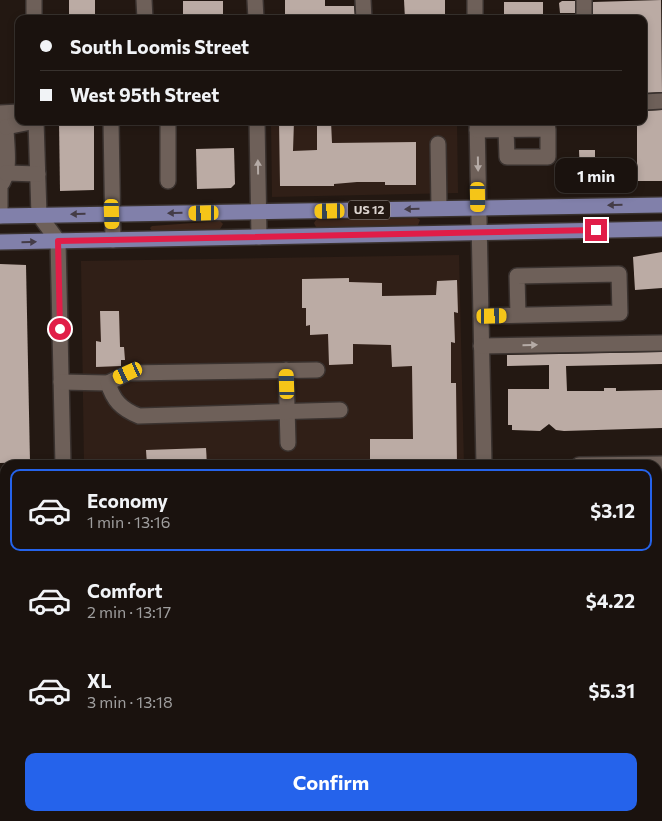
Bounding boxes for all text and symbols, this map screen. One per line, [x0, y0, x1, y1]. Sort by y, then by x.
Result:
text: South Loomis Street [70, 35, 249, 58]
text: West 95th Street [70, 83, 219, 106]
one-way arrow [474, 157, 482, 173]
one-way arrow [254, 158, 262, 174]
callout: 1 min [555, 158, 637, 192]
text: 1 min [577, 166, 615, 185]
car [470, 182, 485, 212]
car [103, 199, 120, 229]
road number: US 12 [348, 200, 390, 220]
one-way arrow [607, 201, 623, 209]
car [314, 203, 345, 219]
car [188, 205, 219, 221]
one-way arrow [404, 205, 420, 213]
one-way arrow [167, 209, 183, 217]
one-way arrow [70, 211, 86, 219]
route end [585, 219, 607, 241]
one-way arrow [21, 237, 37, 245]
car [476, 308, 507, 324]
route start [49, 318, 71, 340]
one-way arrow [522, 341, 538, 349]
car [111, 360, 144, 386]
car [278, 369, 295, 399]
icon: car [27, 488, 72, 533]
text: Economy [87, 489, 168, 512]
text: $3.12 [590, 499, 635, 522]
text: 1 min · 13:16 [87, 512, 170, 531]
icon: car [27, 578, 72, 623]
text: Comfort [87, 579, 163, 602]
text: $4.22 [586, 589, 635, 612]
text: 2 min · 13:17 [87, 602, 171, 621]
icon: car [27, 668, 72, 713]
text: XL [87, 669, 112, 692]
text: $5.31 [589, 679, 635, 702]
text: 3 min · 13:18 [87, 692, 173, 711]
button: Confirm [25, 753, 637, 811]

